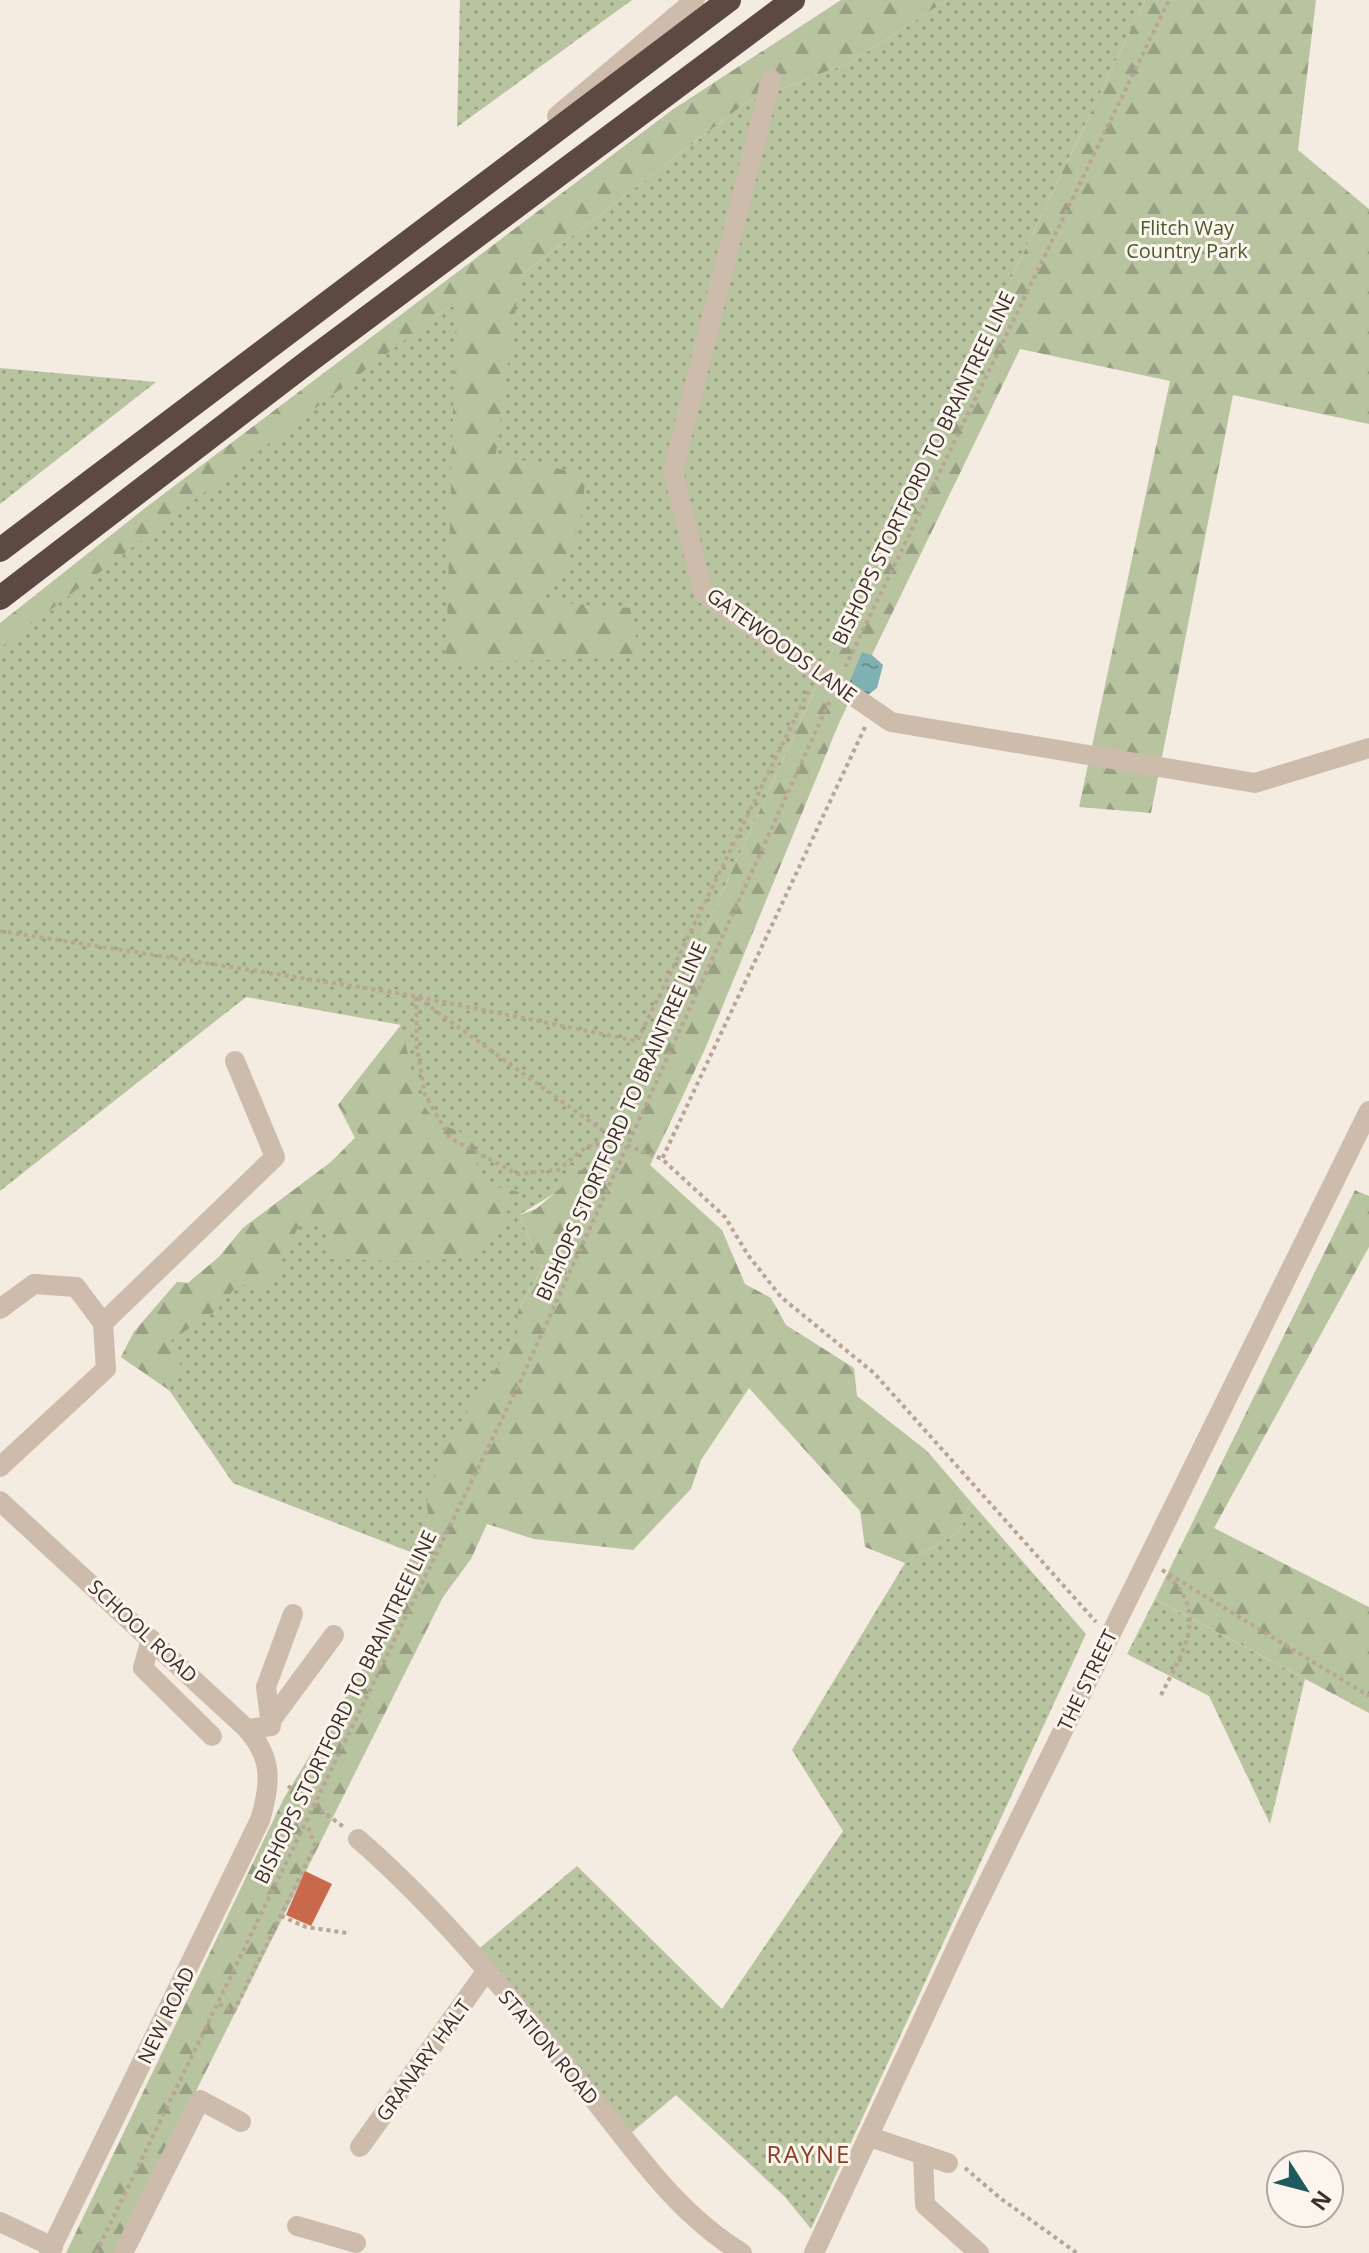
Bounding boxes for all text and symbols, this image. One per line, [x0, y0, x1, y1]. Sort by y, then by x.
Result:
park label: Flitch Way Country Park [1126, 214, 1248, 264]
street label: BISHOPS STORTFORD TO BRAINTREE LINE [825, 287, 1021, 649]
street label: GATEWOODS LANE [702, 582, 862, 708]
street label: BISHOPS STORTFORD TO BRAINTREE LINE [529, 937, 713, 1305]
street label: BISHOPS STORTFORD TO BRAINTREE LINE [247, 1526, 443, 1888]
street label: SCHOOL ROAD [83, 1573, 203, 1689]
street label: THE STREET [1051, 1625, 1123, 1735]
street label: NEW ROAD [131, 1962, 201, 2068]
street label: STATION ROAD [493, 1984, 605, 2110]
street label: GRANARY HALT [370, 1993, 476, 2127]
district label: RAYNE [767, 2137, 851, 2170]
north arrow [1265, 2149, 1345, 2229]
text: N [1305, 2185, 1339, 2217]

